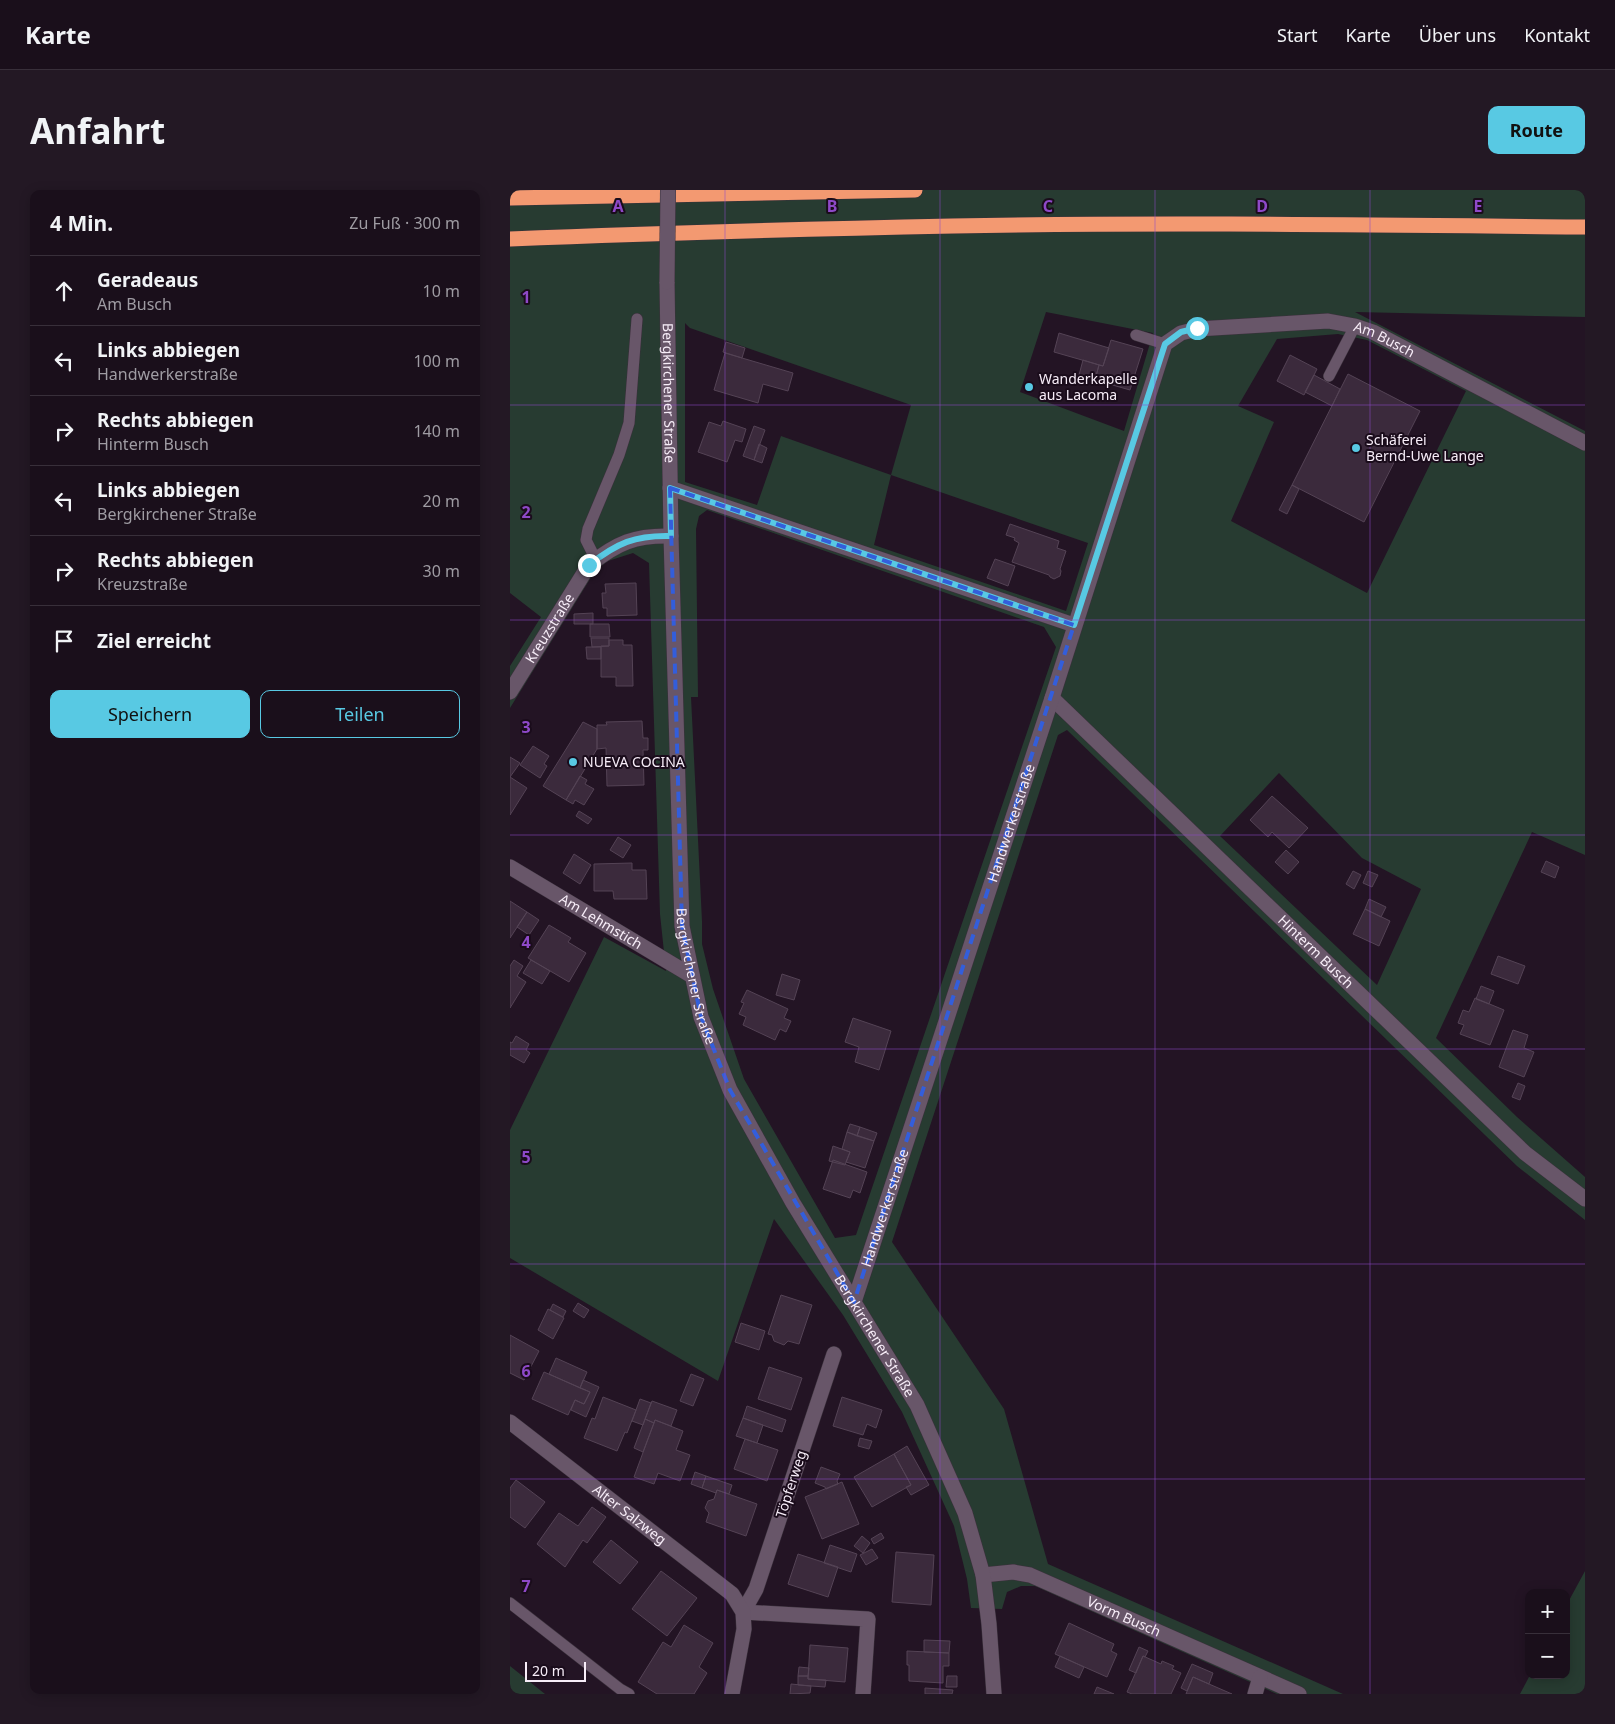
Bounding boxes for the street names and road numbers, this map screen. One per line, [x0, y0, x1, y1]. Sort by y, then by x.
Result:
street label: Am Busch [1352, 316, 1418, 361]
street label: Bergkirchener Straße [659, 323, 680, 463]
street label: Kreuzstraße [520, 589, 578, 667]
street label: Handwerkerstraße [982, 761, 1039, 884]
street label: Am Lehmstich [556, 889, 646, 953]
street label: Bergkirchener Straße [672, 907, 721, 1047]
street label: Hinterm Busch [1274, 911, 1358, 992]
street label: Handwerkerstraße [856, 1146, 913, 1269]
street label: Bergkirchener Straße [830, 1271, 920, 1400]
street label: Töpferweg [771, 1448, 810, 1520]
street label: Alter Salzweg [589, 1480, 670, 1549]
street label: Vorm Busch [1084, 1591, 1164, 1641]

